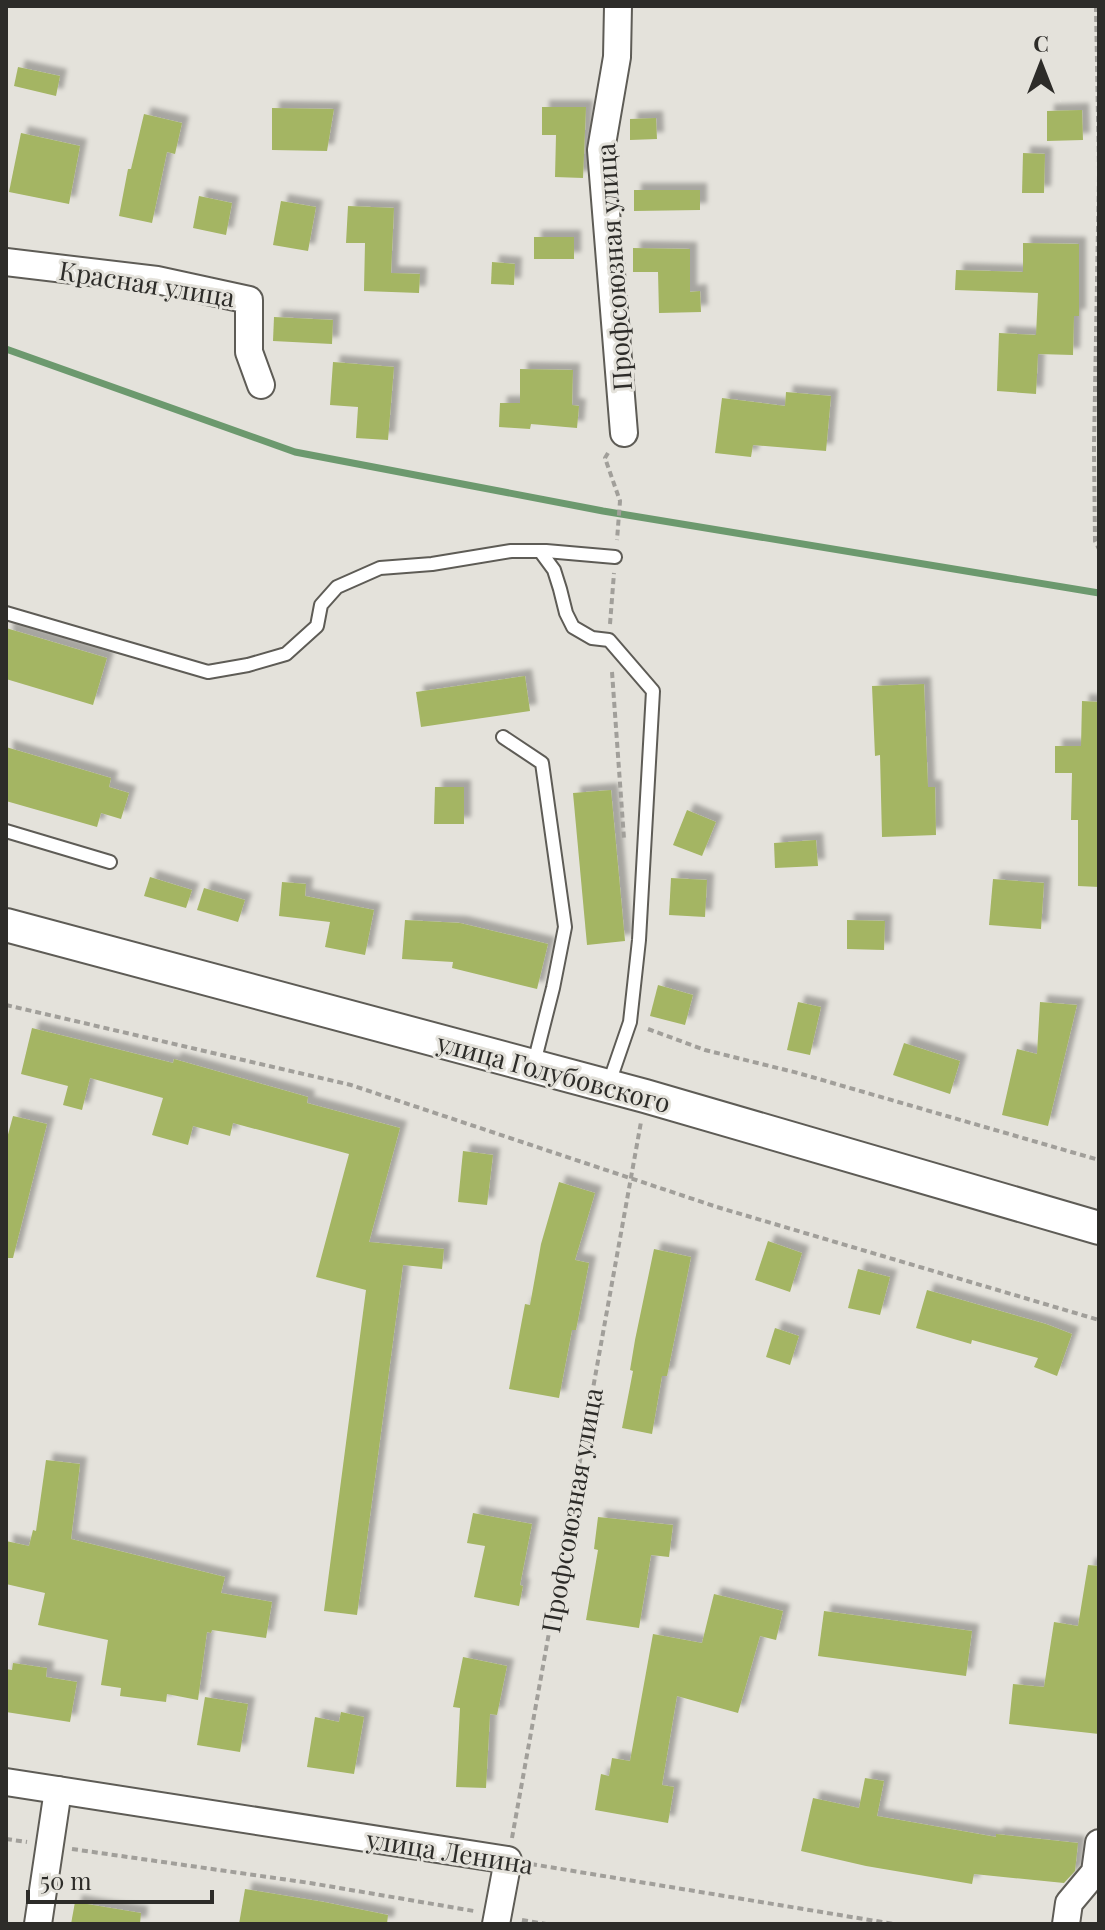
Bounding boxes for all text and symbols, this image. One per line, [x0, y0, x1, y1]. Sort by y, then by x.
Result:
north arrow [1001, 24, 1081, 104]
text: С [1033, 28, 1049, 58]
street label: Профсоюзная улица [587, 142, 639, 392]
street label: Красная улица [57, 252, 237, 314]
street label: улица Голубовского [433, 1024, 675, 1120]
street label: Профсоюзная улица [532, 1385, 610, 1635]
street label: улица Ленина [363, 1820, 536, 1881]
scale bar [28, 1854, 212, 1904]
text: 50 m [40, 1864, 92, 1896]

